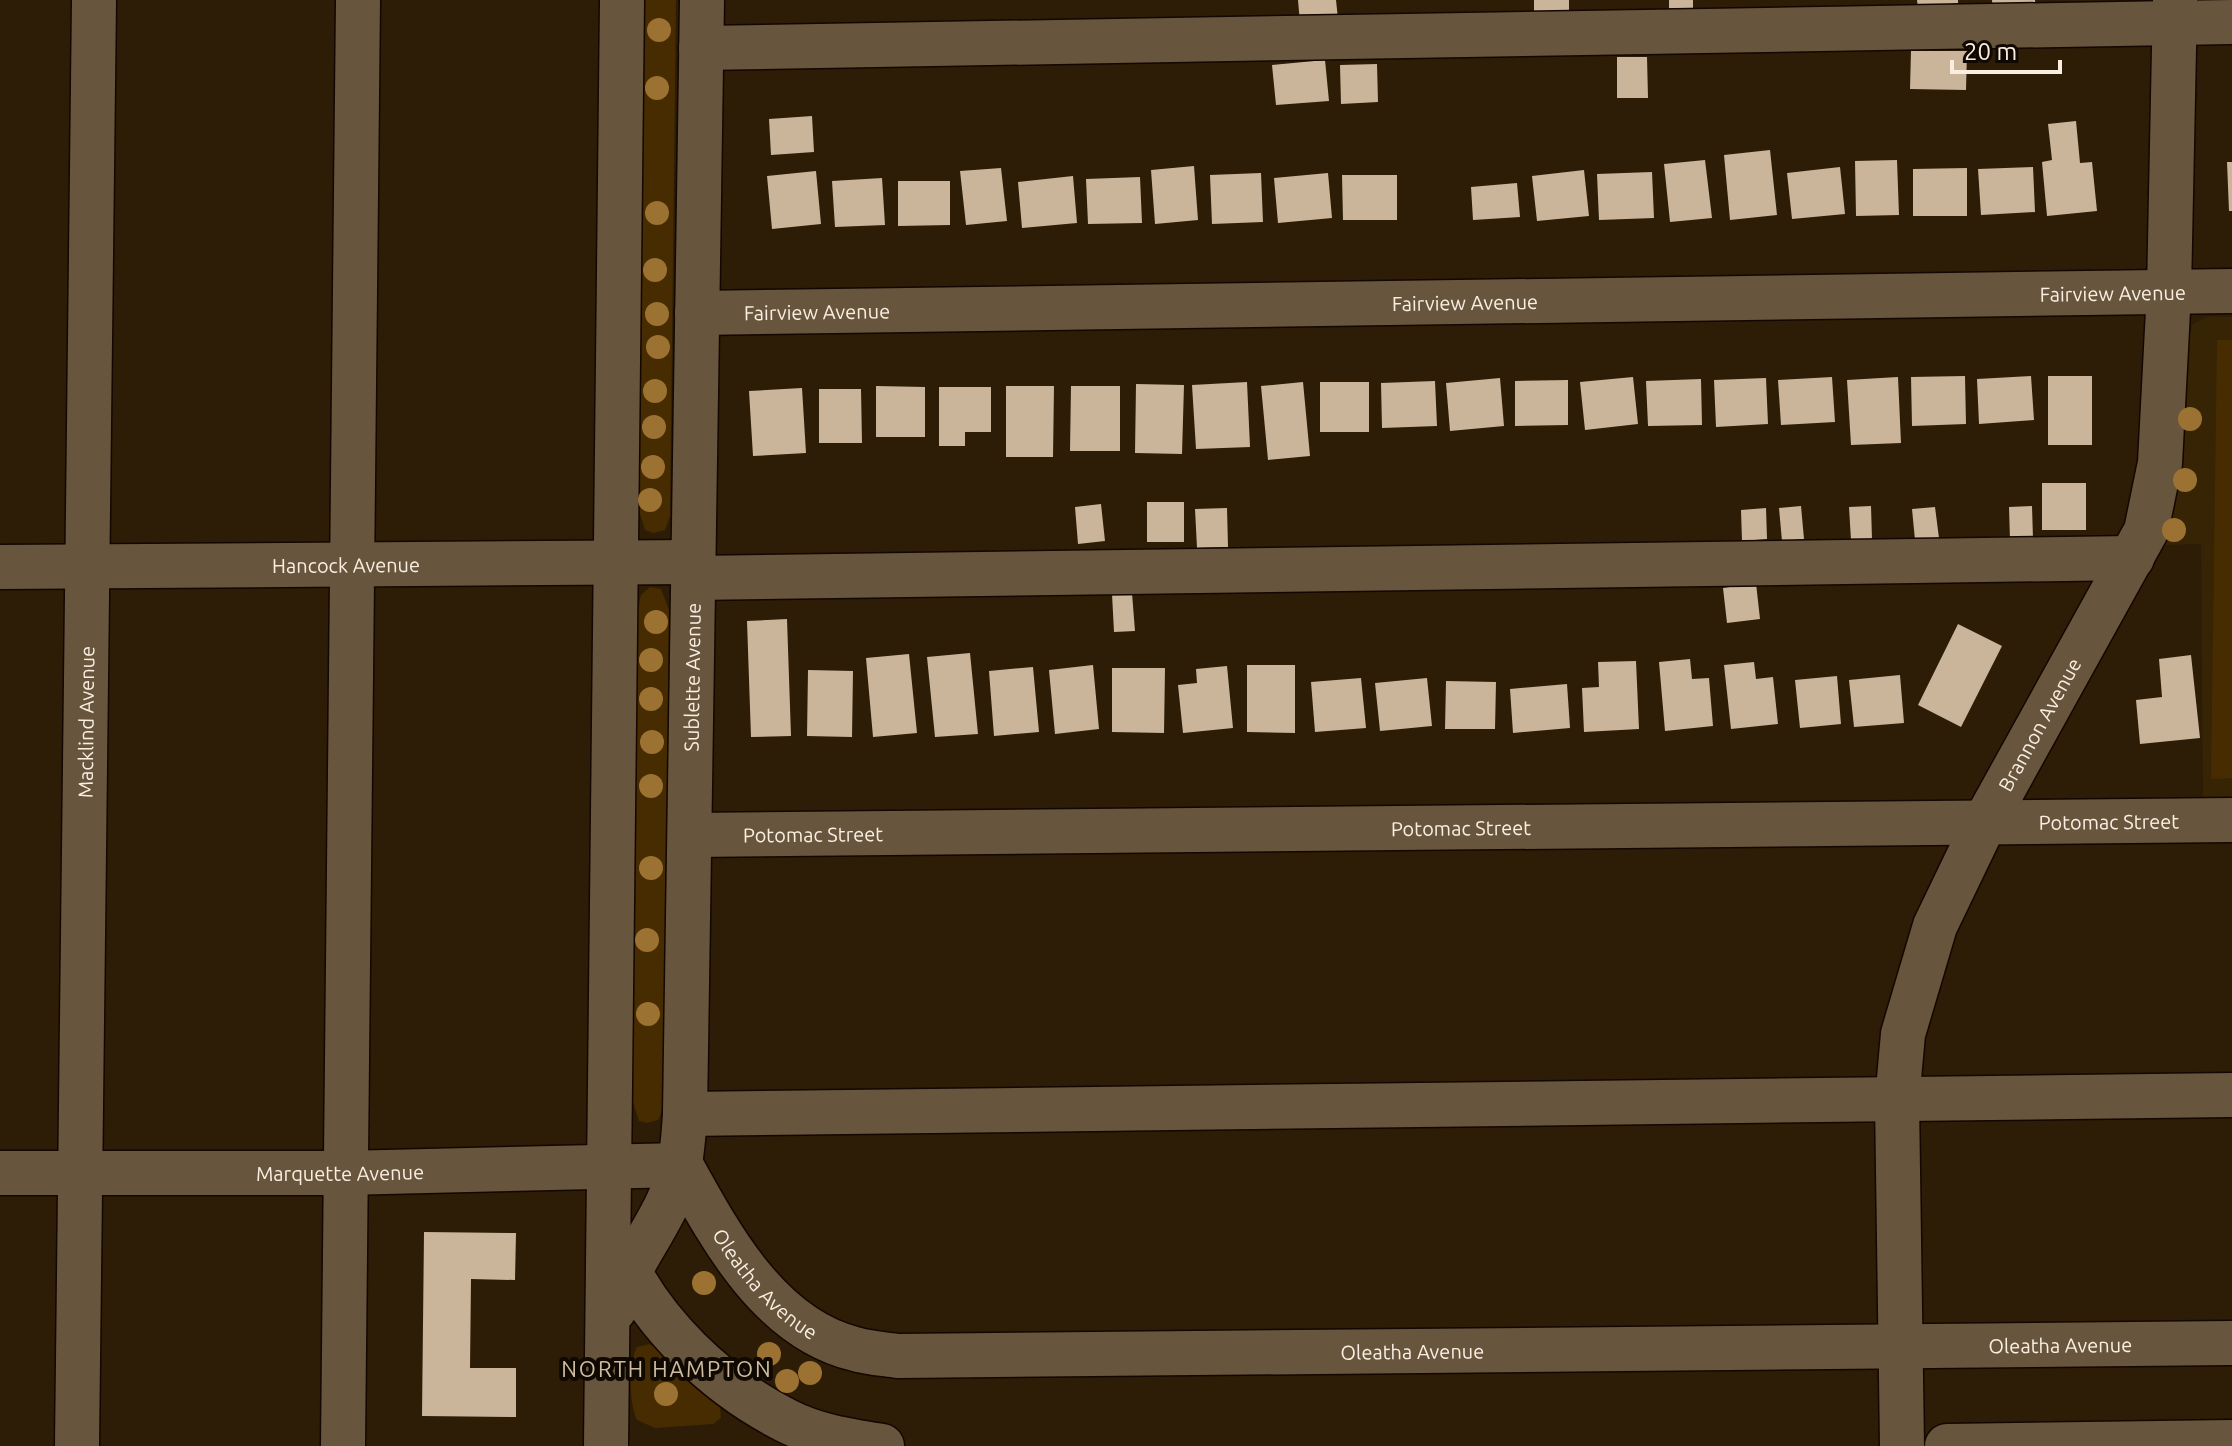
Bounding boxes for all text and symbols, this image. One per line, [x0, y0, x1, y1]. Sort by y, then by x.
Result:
scale bar [1952, 24, 2060, 74]
text: 20 m [1964, 38, 2017, 65]
street label: Fairview Avenue [2040, 280, 2186, 305]
street label: Fairview Avenue [1392, 289, 1538, 315]
street label: Fairview Avenue [744, 299, 890, 324]
street label: Hancock Avenue [272, 552, 420, 577]
street label: Sublette Avenue [679, 603, 704, 752]
street label: Macklind Avenue [73, 646, 98, 798]
street label: Brannon Avenue [1993, 654, 2085, 795]
street label: Potomac Street [2039, 809, 2179, 833]
street label: Potomac Street [1391, 815, 1531, 840]
street label: Potomac Street [743, 822, 883, 846]
street label: Marquette Avenue [256, 1160, 424, 1185]
street label: Oleatha Avenue [709, 1224, 822, 1343]
street label: Oleatha Avenue [1988, 1332, 2132, 1357]
street label: Oleatha Avenue [1340, 1339, 1484, 1363]
district label: NORTH HAMPTON [561, 1356, 773, 1381]

